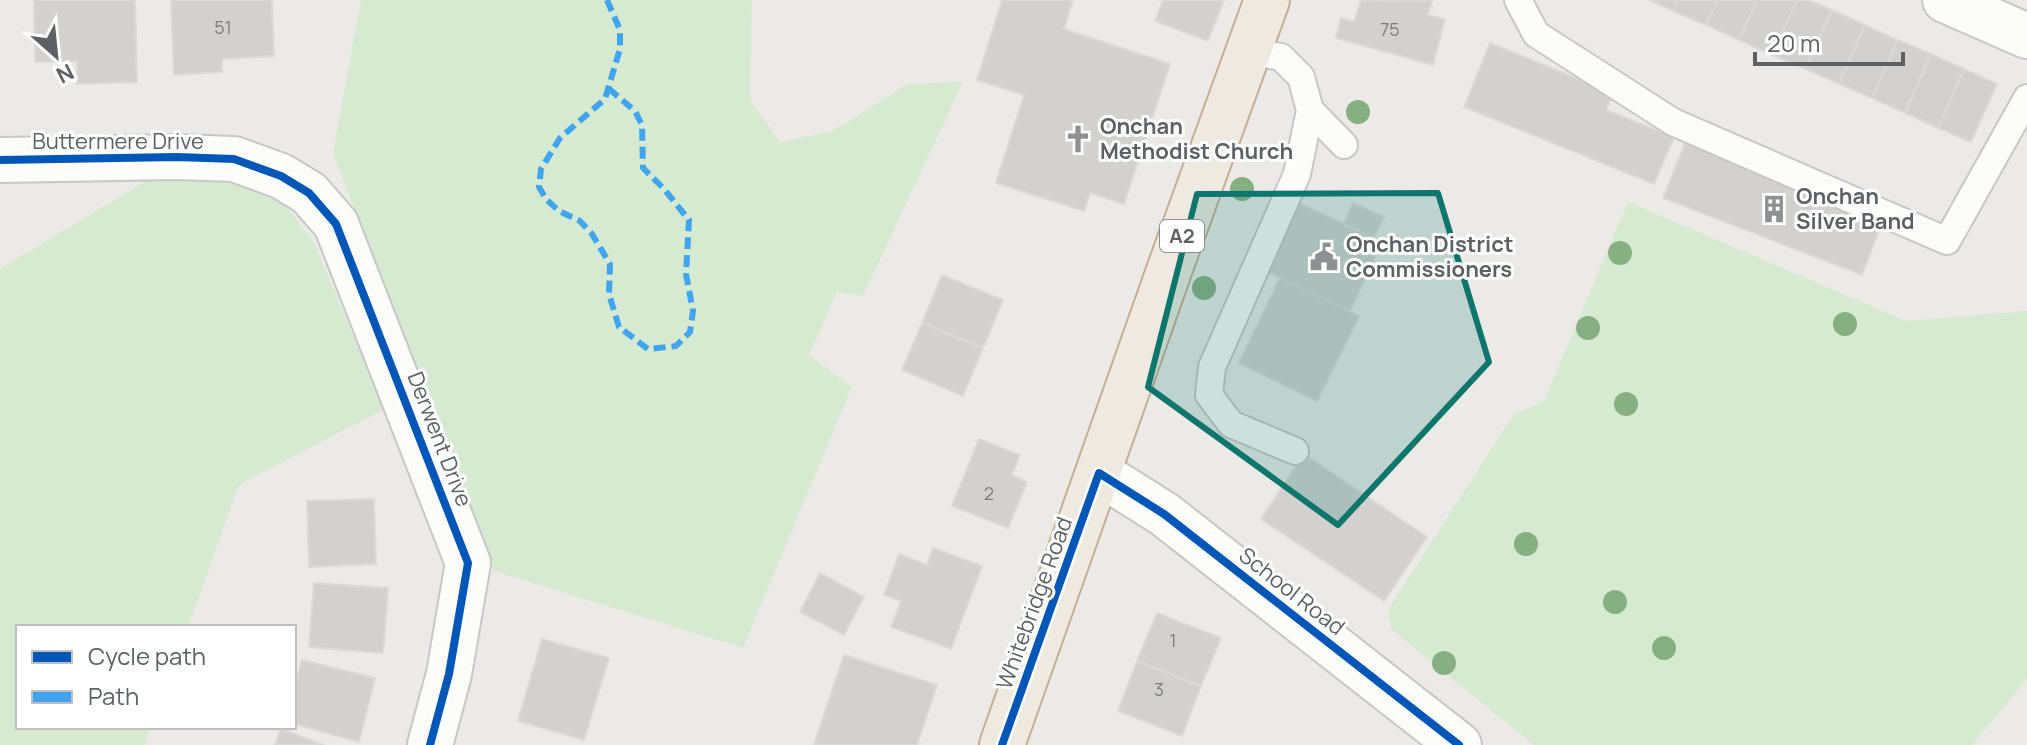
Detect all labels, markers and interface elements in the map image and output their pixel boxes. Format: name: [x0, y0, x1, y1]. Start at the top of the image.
house number: 51: [214, 15, 232, 39]
north arrow: [16, 16, 96, 96]
scale bar: [1755, 16, 1903, 66]
house number: 75: [1380, 17, 1400, 41]
text: 20 m: [1767, 26, 1820, 59]
text: N: [51, 57, 79, 91]
place label: Onchan Methodist Church: [1100, 111, 1293, 166]
church icon: Onchan Methodist Church: [1063, 124, 1093, 154]
street label: Buttermere Drive: [32, 126, 204, 156]
place label: Onchan Silver Band: [1796, 181, 1915, 236]
building icon: Onchan Silver Band: [1759, 194, 1789, 224]
road number: A2: [1160, 220, 1204, 252]
place label: Onchan District Commissioners: [1346, 229, 1513, 284]
public building icon: Onchan District Commissioners: [1309, 242, 1339, 272]
street label: Derwent Drive: [401, 367, 480, 511]
house number: 2: [984, 481, 994, 505]
street label: Whitebridge Road: [989, 513, 1079, 693]
street label: School Road: [1233, 540, 1351, 642]
legend: [16, 625, 296, 729]
house number: 1: [1169, 628, 1177, 652]
text: Cycle path: [88, 639, 206, 672]
house number: 3: [1154, 677, 1164, 701]
text: Path: [88, 679, 139, 712]

